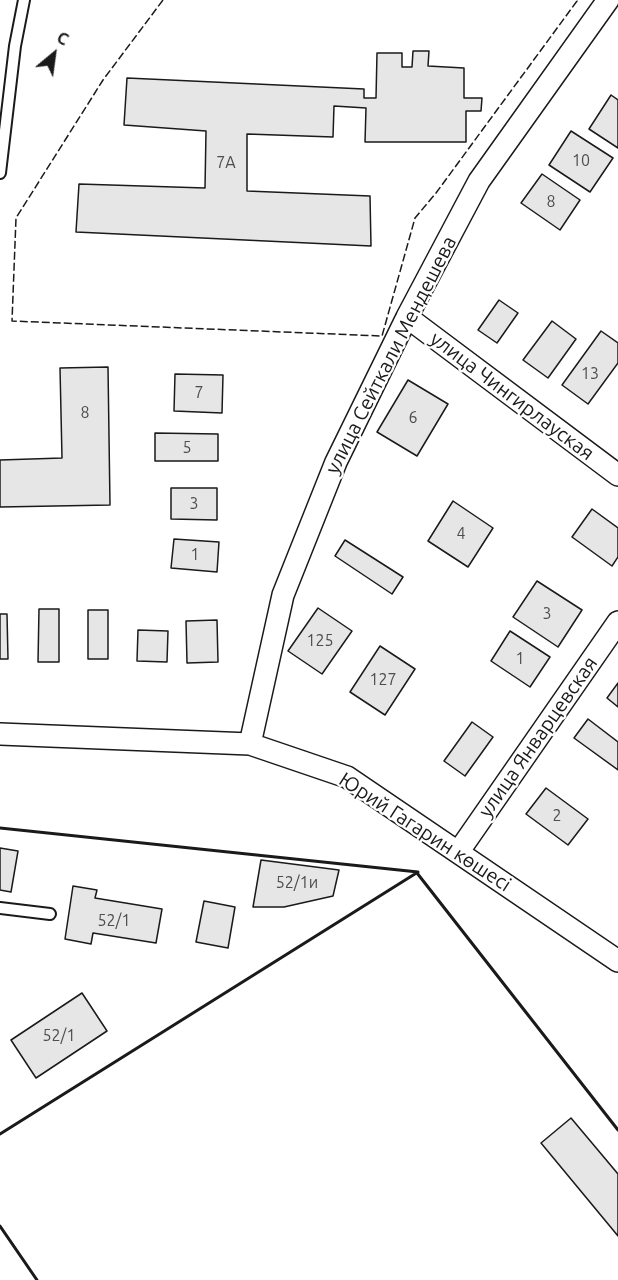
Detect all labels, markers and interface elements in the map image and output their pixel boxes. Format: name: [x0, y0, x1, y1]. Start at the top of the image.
north arrow: [24, 24, 84, 84]
text: С: [54, 28, 72, 49]
house number: 10: [572, 151, 590, 171]
house number: 7А: [216, 153, 236, 173]
house number: 8: [546, 192, 556, 212]
street label: улица Сейткали Мендешева: [321, 232, 461, 478]
street label: улица Чингирлауская: [425, 327, 599, 465]
house number: 13: [581, 364, 599, 384]
house number: 7: [194, 383, 204, 403]
house number: 8: [80, 403, 90, 423]
house number: 6: [408, 408, 418, 428]
house number: 5: [182, 438, 192, 458]
house number: 3: [189, 494, 199, 514]
house number: 4: [456, 524, 466, 544]
house number: 1: [190, 545, 200, 565]
house number: 3: [542, 604, 552, 624]
house number: 125: [306, 631, 334, 651]
house number: 1: [515, 649, 525, 669]
street label: улица Январцевская: [473, 652, 603, 822]
house number: 127: [369, 670, 397, 690]
street label: Юрий Гагарин көшесі: [335, 767, 515, 897]
house number: 2: [552, 806, 562, 826]
house number: 52/1и: [276, 873, 318, 893]
house number: 52/1: [98, 911, 130, 931]
house number: 52/1: [43, 1026, 75, 1046]

